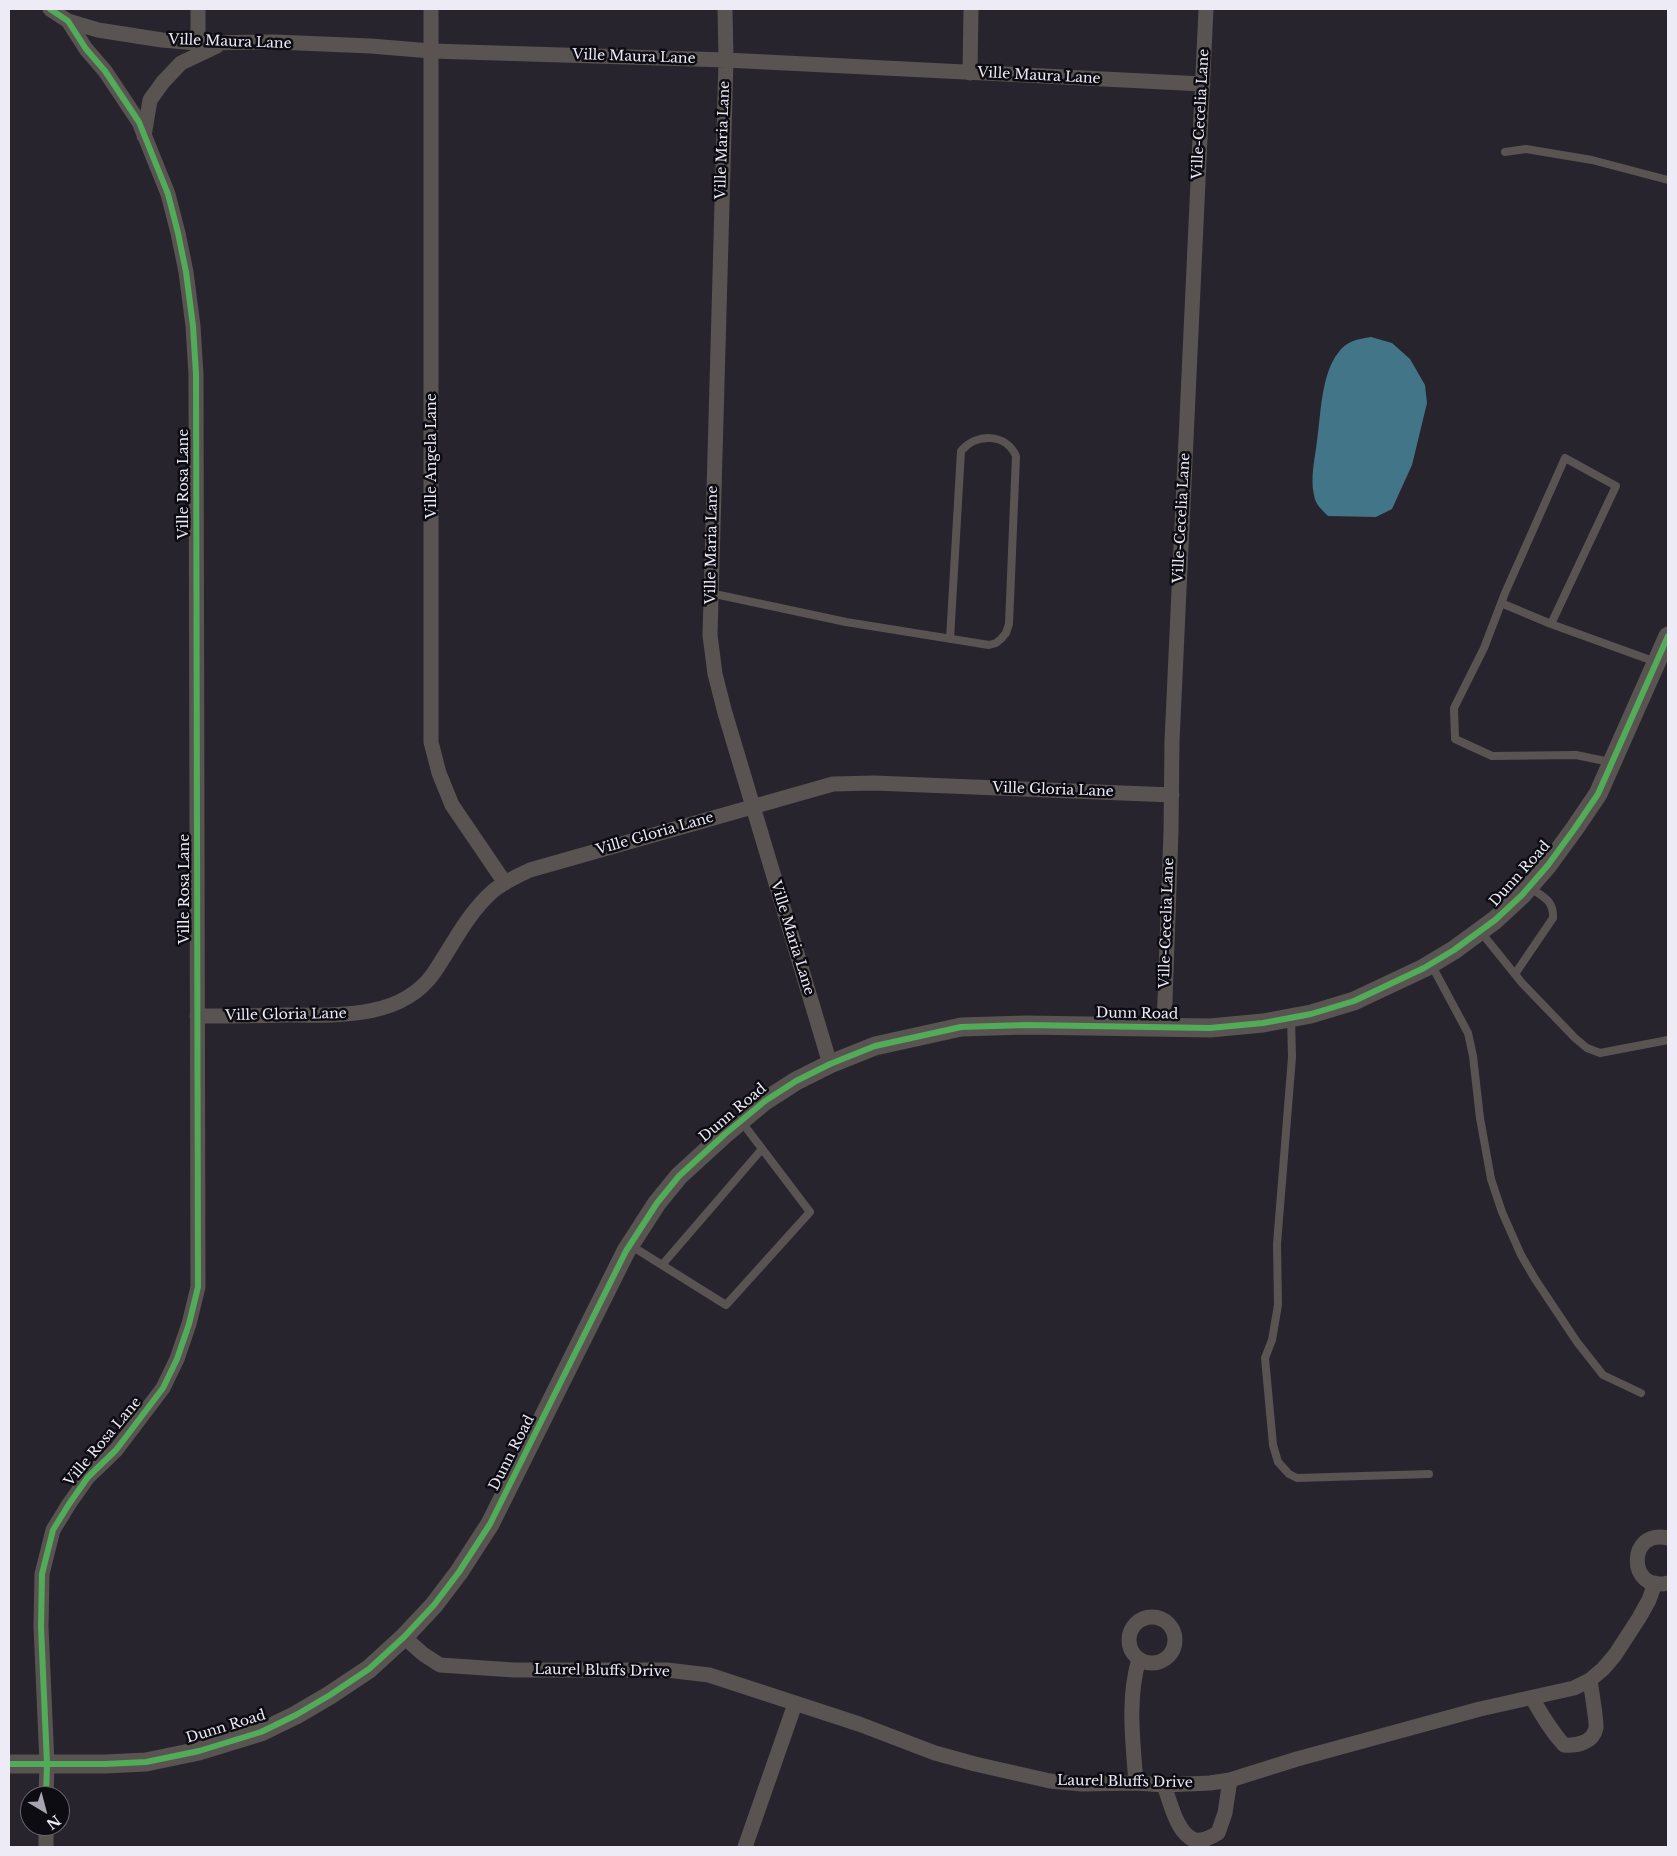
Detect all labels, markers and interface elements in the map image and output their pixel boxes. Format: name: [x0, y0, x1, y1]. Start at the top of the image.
street label: Ville Maura Lane: [168, 31, 292, 53]
street label: Ville Maura Lane: [572, 46, 696, 68]
street label: Ville-Cecelia Lane: [1189, 48, 1213, 180]
street label: Ville Maura Lane: [977, 64, 1101, 88]
street label: Ville Maria Lane: [713, 80, 733, 200]
street label: Ville Angela Lane: [424, 393, 440, 519]
street label: Ville Rosa Lane: [176, 429, 192, 539]
street label: Ville-Cecelia Lane: [1170, 452, 1194, 584]
street label: Ville Maria Lane: [703, 486, 721, 604]
street label: Ville Gloria Lane: [992, 779, 1114, 801]
street label: Ville Gloria Lane: [594, 809, 716, 859]
street label: Ville Rosa Lane: [177, 834, 193, 944]
street label: Dunn Road: [1486, 838, 1554, 910]
street label: Ville-Cecelia Lane: [1156, 857, 1178, 989]
street label: Ville Maria Lane: [767, 879, 817, 997]
street label: Dunn Road: [1096, 1005, 1178, 1023]
street label: Ville Gloria Lane: [225, 1006, 347, 1024]
street label: Dunn Road: [696, 1080, 770, 1146]
street label: Ville Rosa Lane: [61, 1394, 145, 1490]
street label: Dunn Road: [486, 1413, 538, 1493]
street label: Laurel Bluffs Drive: [534, 1661, 670, 1681]
street label: Dunn Road: [184, 1707, 268, 1747]
street label: Laurel Bluffs Drive: [1057, 1772, 1193, 1792]
north arrow: [20, 1786, 70, 1836]
text: N: [43, 1811, 64, 1833]

